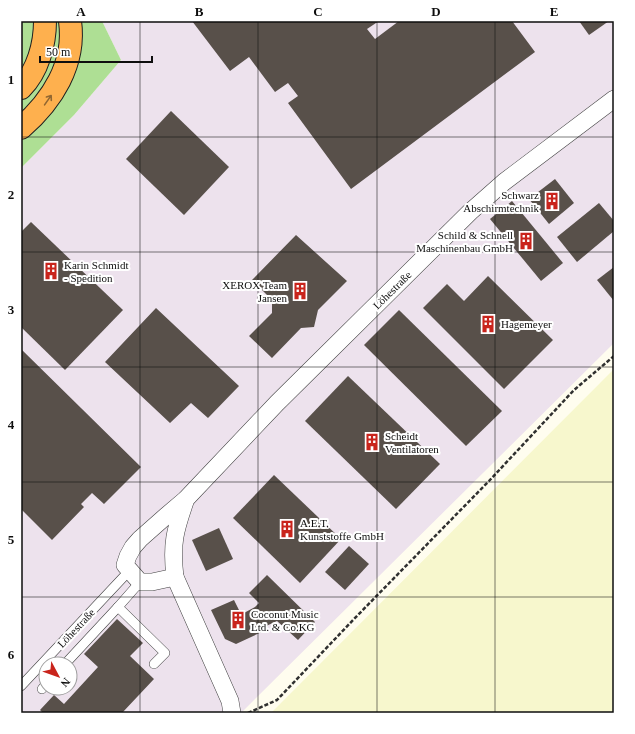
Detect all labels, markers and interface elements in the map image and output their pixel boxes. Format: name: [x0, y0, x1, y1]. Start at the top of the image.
text: A: [76, 4, 86, 19]
text: B: [195, 4, 204, 19]
text: C: [313, 4, 323, 19]
text: D: [431, 4, 441, 19]
text: E: [550, 4, 558, 19]
scale bar: [40, 38, 152, 64]
text: 50 m: [46, 45, 71, 59]
text: 1: [8, 72, 14, 87]
one-way arrow: [44, 95, 52, 106]
text: 2: [8, 187, 14, 202]
place label: Schwarz Abschirmtechnik: [463, 189, 539, 214]
building icon: Schwarz Abschirmtechnik: [542, 191, 562, 211]
place label: Schild & Schnell Maschinenbau GmbH: [416, 229, 513, 254]
building icon: Schild & Schnell Maschinenbau GmbH: [516, 231, 536, 251]
place label: Karin Schmidt - Spedition: [64, 259, 128, 284]
building icon: Karin Schmidt - Spedition: [41, 261, 61, 281]
street label: Löhestraße: [370, 268, 414, 312]
place label: XEROX Team Jansen: [222, 279, 287, 304]
building icon: XEROX Team Jansen: [290, 281, 310, 301]
text: 3: [8, 302, 15, 317]
building icon: Hagemeyer: [478, 314, 498, 334]
place label: Hagemeyer: [501, 318, 552, 330]
text: 4: [8, 417, 15, 432]
place label: Scheidt Ventilatoren: [385, 430, 439, 455]
building icon: Scheidt Ventilatoren: [362, 432, 382, 452]
place label: A.E.T. Kunststoffe GmbH: [300, 517, 384, 542]
building icon: A.E.T. Kunststoffe GmbH: [277, 519, 297, 539]
text: 5: [8, 532, 15, 547]
street label: Löhestraße: [55, 606, 97, 650]
place label: Coconut Music Ltd. & Co.KG: [251, 608, 319, 633]
building icon: Coconut Music Ltd. & Co.KG: [228, 610, 248, 630]
text: 6: [8, 647, 15, 662]
north arrow: [38, 656, 78, 696]
text: N: [58, 676, 73, 690]

